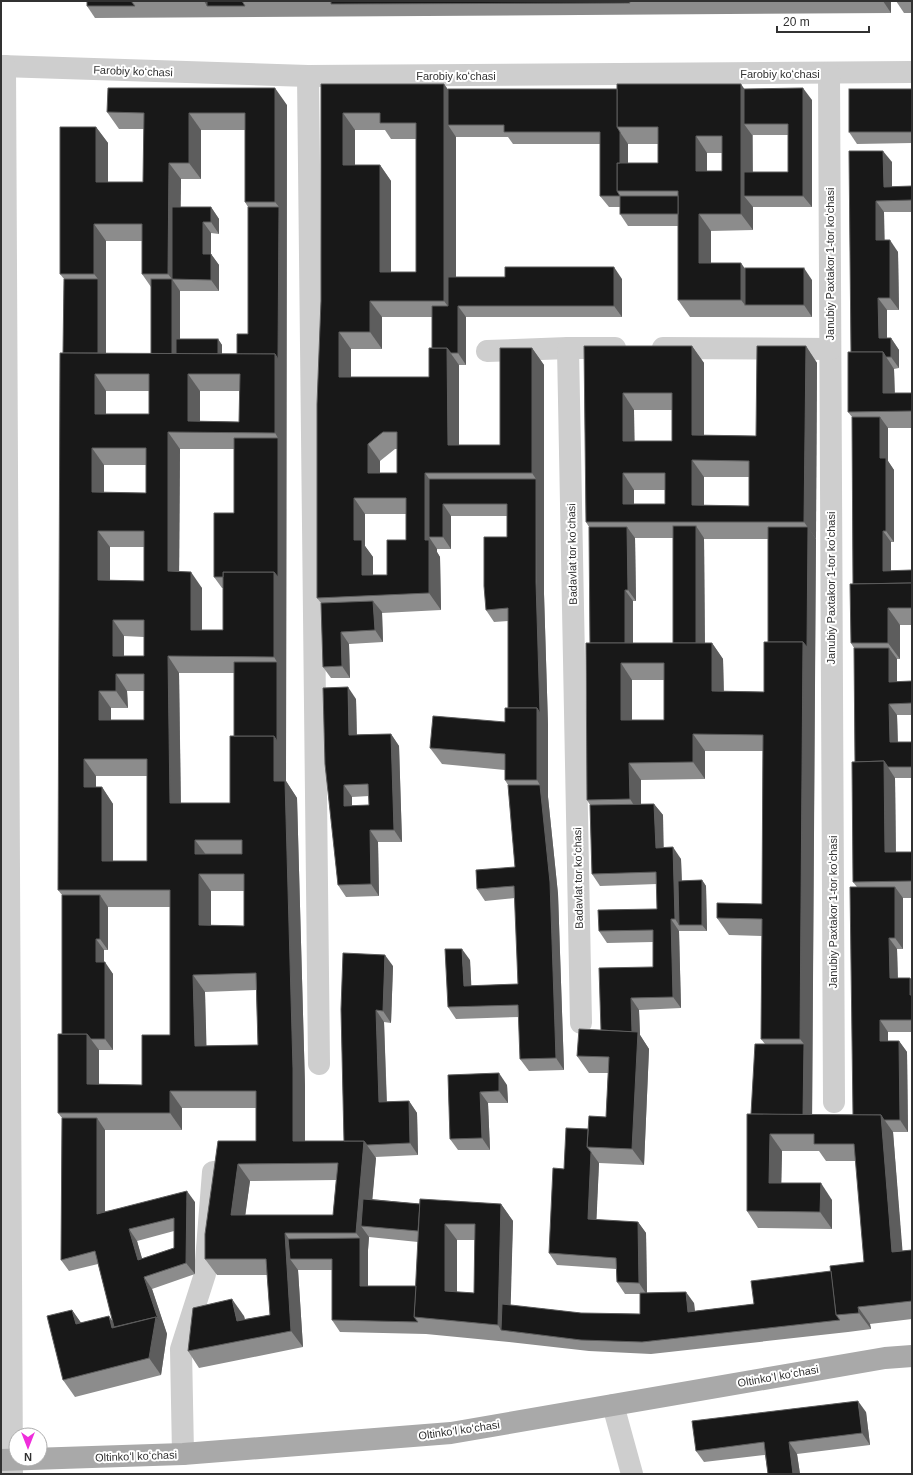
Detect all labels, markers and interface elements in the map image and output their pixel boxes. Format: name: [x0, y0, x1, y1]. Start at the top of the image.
scale bar: [777, 8, 869, 34]
text: 20 m: [783, 15, 810, 29]
street label: Farobiy koʻchasi: [93, 64, 173, 78]
street label: Farobiy koʻchasi: [740, 68, 820, 80]
street label: Farobiy koʻchasi: [416, 70, 496, 82]
street label: Janubiy Paxtakor 1-tor koʻchasi: [824, 188, 836, 340]
street label: Badavlat tor koʻchasi: [565, 503, 579, 605]
street label: Janubiy Paxtakor 1-tor koʻchasi: [825, 512, 837, 664]
street label: Badavlat tor koʻchasi: [571, 827, 585, 929]
street label: Janubiy Paxtakor 1-tor koʻchasi: [827, 836, 839, 988]
street label: Oltinkoʻl koʻchasi: [737, 1363, 819, 1389]
street label: Oltinkoʻl koʻchasi: [418, 1418, 500, 1442]
north arrow: [8, 1427, 48, 1467]
street label: Oltinkoʻl koʻchasi: [95, 1449, 177, 1463]
text: N: [24, 1451, 32, 1463]

